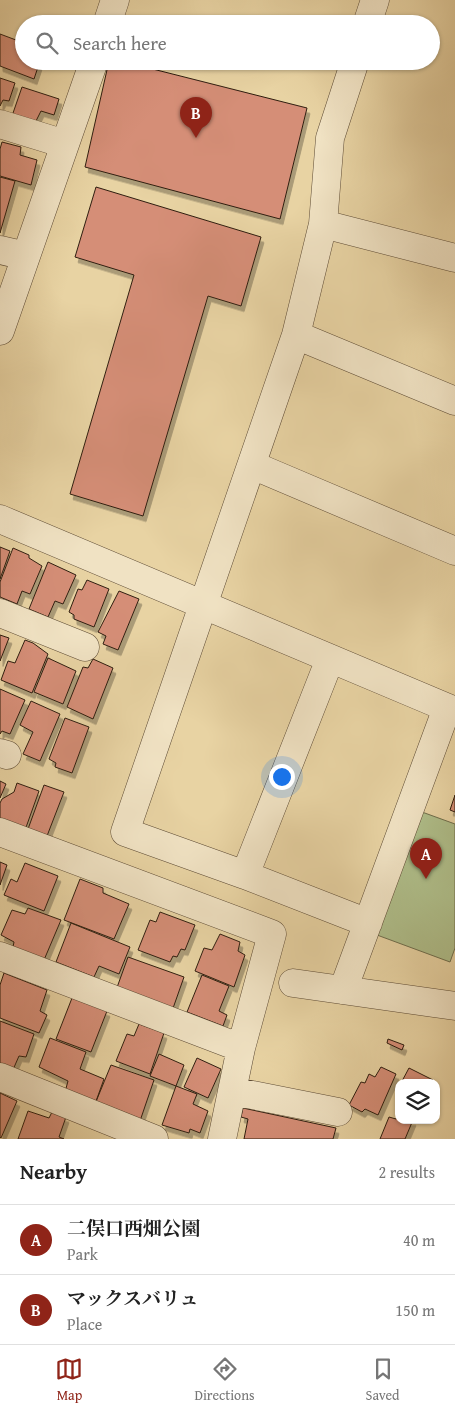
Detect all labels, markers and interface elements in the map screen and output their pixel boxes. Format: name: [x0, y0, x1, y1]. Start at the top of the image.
search box: [15, 15, 440, 70]
icon: search: [33, 29, 61, 57]
text: Search here: [73, 29, 167, 57]
pin: B: [180, 97, 212, 138]
your location: [269, 764, 295, 790]
pin: A: [410, 838, 442, 879]
map controls: [395, 1079, 440, 1124]
button: layers: [395, 1079, 440, 1124]
text: Nearby: [20, 1156, 87, 1187]
text: 2 results: [378, 1160, 435, 1184]
text: 二俣口西畑公園: [67, 1214, 200, 1242]
text: A: [31, 1228, 41, 1252]
text: 40 m: [403, 1228, 435, 1252]
text: Park: [67, 1242, 98, 1266]
text: マックスバリュ: [67, 1284, 198, 1312]
text: B: [31, 1298, 41, 1322]
text: 150 m: [395, 1298, 435, 1322]
text: Place: [67, 1312, 102, 1336]
tab: Map: [55, 1355, 83, 1405]
tab: Directions: [194, 1355, 255, 1405]
tab: Saved: [366, 1355, 400, 1405]

